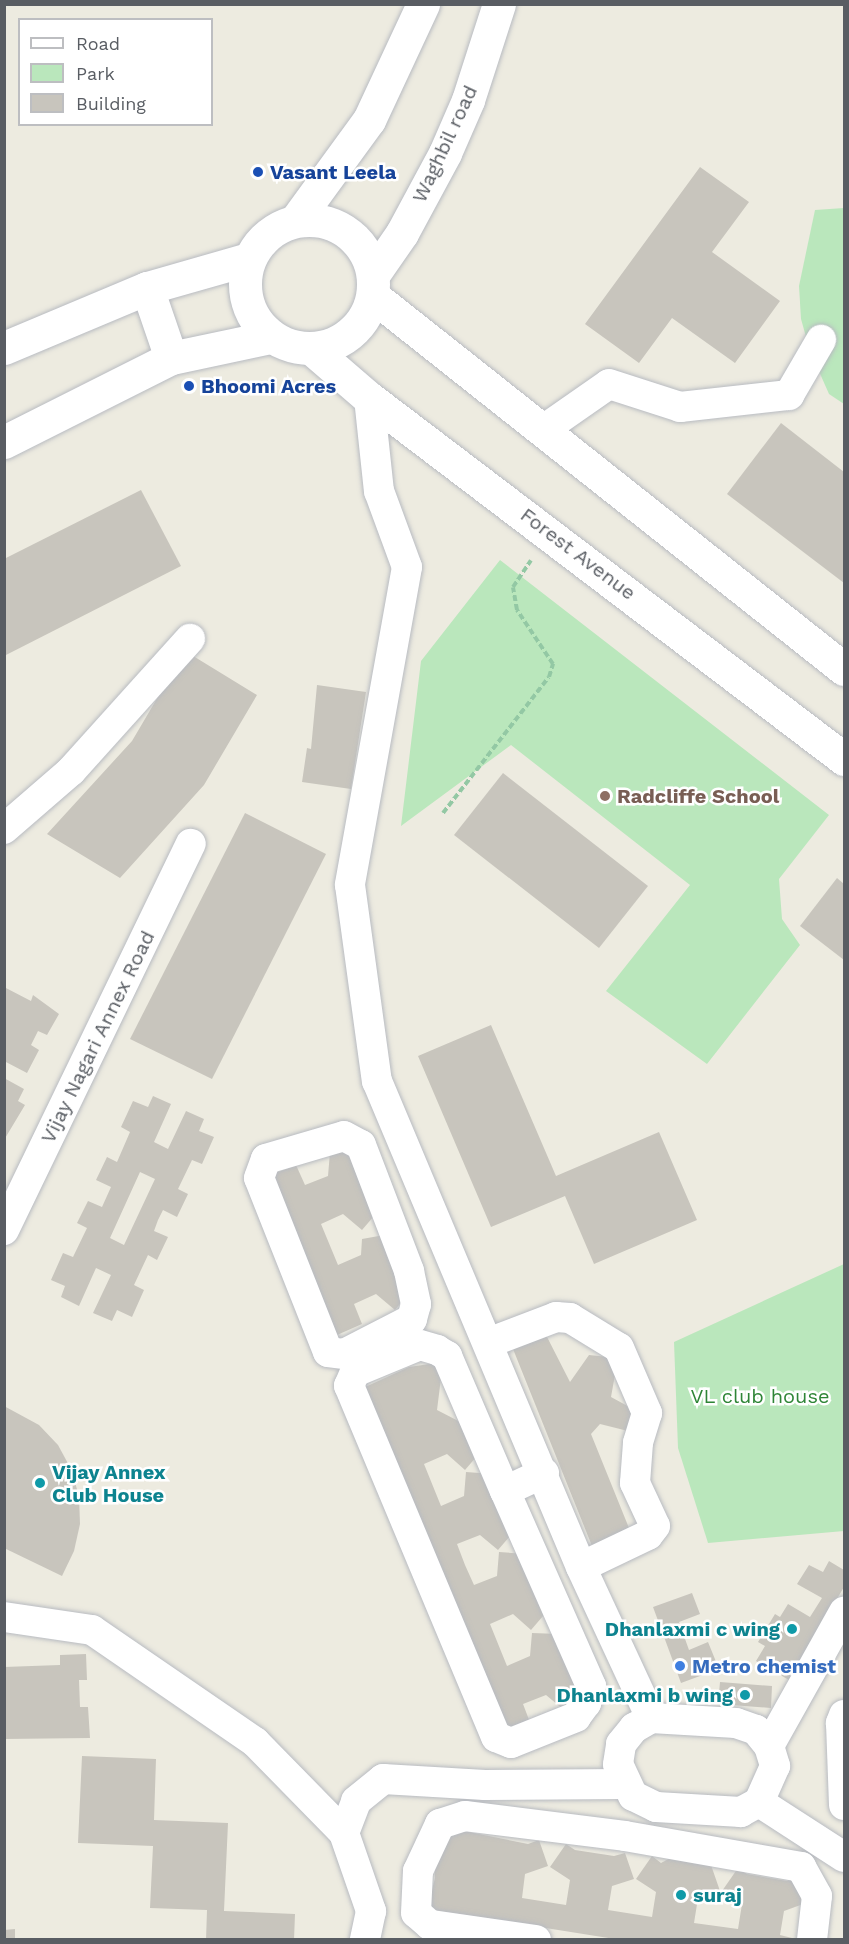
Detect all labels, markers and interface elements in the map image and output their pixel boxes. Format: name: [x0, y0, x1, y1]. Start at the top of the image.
legend: [18, 18, 213, 126]
text: Road: [76, 33, 120, 54]
text: Park: [76, 63, 115, 84]
street label: Waghbil road: [407, 81, 483, 207]
text: Building: [76, 93, 146, 114]
place label: Vasant Leela: [270, 160, 396, 184]
marker: Vasant Leela: [251, 165, 265, 179]
place label: Bhoomi Acres: [201, 374, 337, 398]
marker: Bhoomi Acres: [182, 379, 196, 393]
street label: Forest Avenue: [515, 503, 641, 605]
place label: Radcliffe School: [617, 784, 779, 808]
marker: Radcliffe School: [598, 789, 612, 803]
street label: Vijay Nagari Annex Road: [36, 926, 160, 1148]
park label: VL club house: [690, 1384, 830, 1408]
place label: Vijay Annex Club House: [52, 1460, 166, 1507]
marker: Vijay Annex Club House: [33, 1476, 47, 1490]
place label: Dhanlaxmi c wing: [604, 1617, 780, 1641]
marker: Dhanlaxmi c wing: [785, 1622, 799, 1636]
place label: Metro chemist: [692, 1654, 836, 1678]
marker: Metro chemist: [673, 1659, 687, 1673]
place label: Dhanlaxmi b wing: [556, 1683, 733, 1707]
marker: Dhanlaxmi b wing: [738, 1688, 752, 1702]
place label: suraj: [693, 1883, 742, 1907]
marker: suraj: [674, 1888, 688, 1902]

